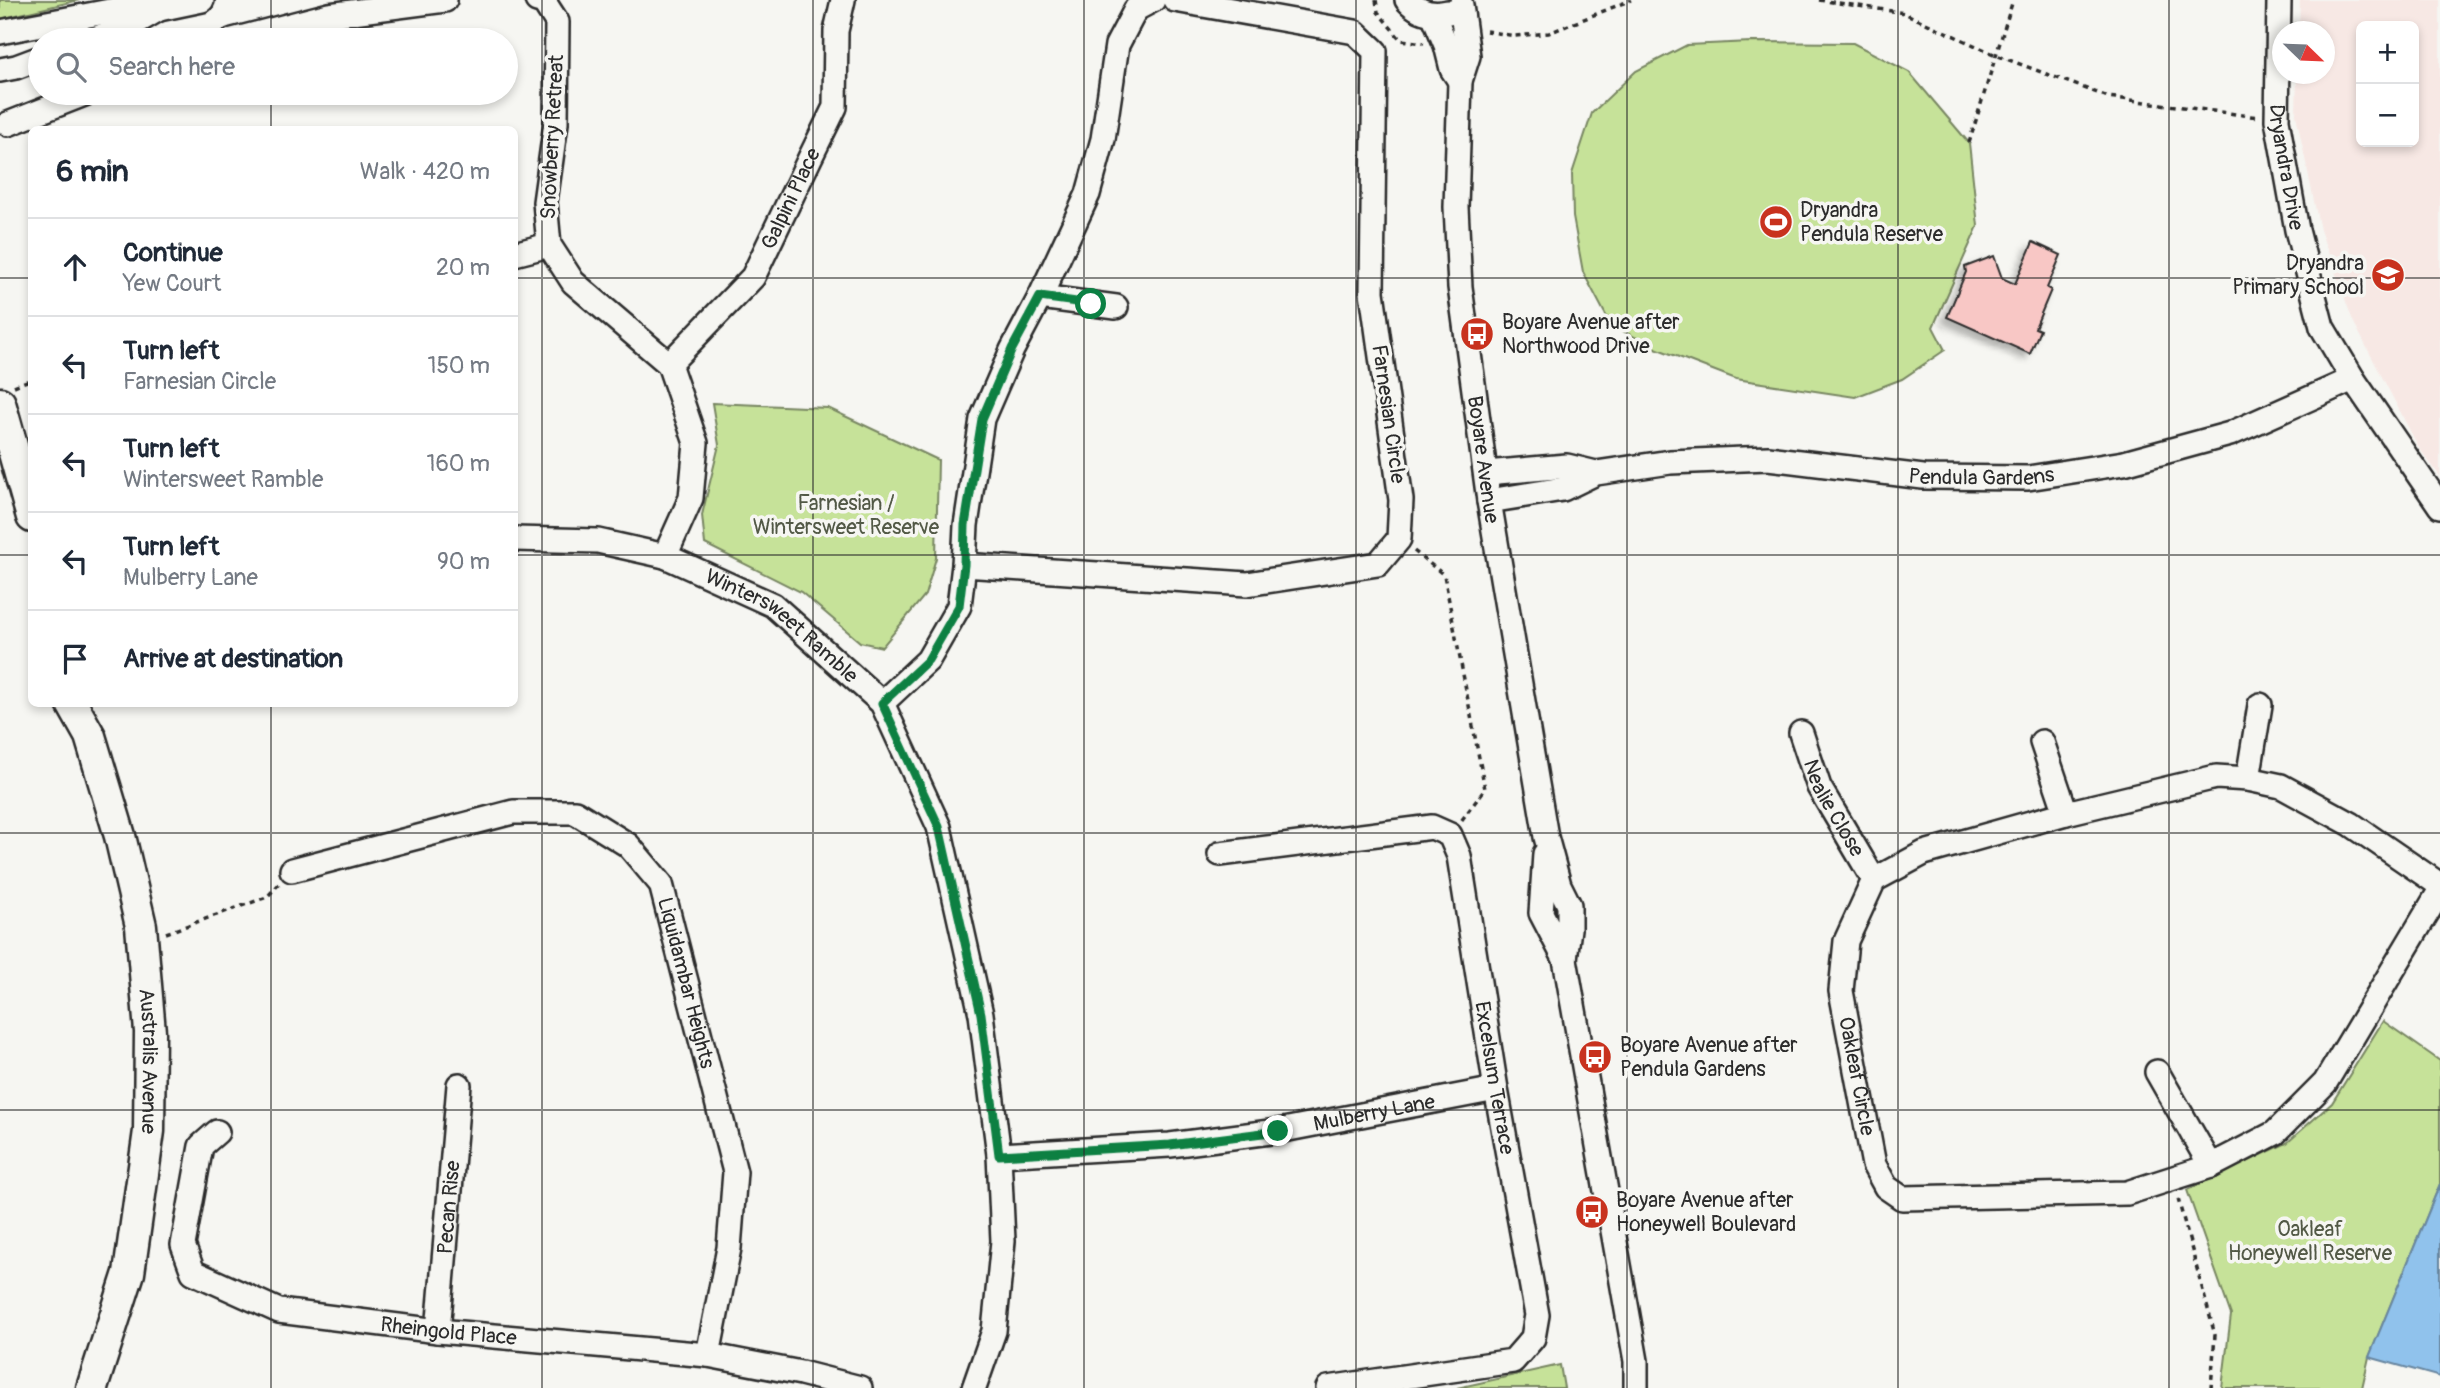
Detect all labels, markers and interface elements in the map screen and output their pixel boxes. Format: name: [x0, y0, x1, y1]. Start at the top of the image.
north arrow: [2272, 21, 2335, 84]
map controls: [2356, 21, 2419, 147]
button: +: [2356, 21, 2419, 84]
search box: [28, 28, 518, 105]
icon: search: [52, 48, 90, 86]
text: Search here: [108, 51, 235, 83]
street label: Snowberry Retreat: [535, 53, 570, 220]
button: −: [2356, 84, 2419, 147]
street label: Dryandra Drive: [2263, 104, 2310, 233]
street label: Galpini Place: [755, 143, 827, 254]
text: 6 min: [56, 153, 129, 190]
text: Walk · 420 m: [360, 157, 490, 186]
place label: Dryandra Pendula Reserve: [1800, 197, 1944, 248]
sports icon: Dryandra Pendula Reserve: [1757, 203, 1795, 241]
text: Continue: [123, 237, 223, 269]
icon: ahead: [56, 248, 94, 286]
place label: Dryandra Primary School: [2232, 250, 2364, 301]
text: 20 m: [436, 253, 490, 282]
school or university icon: Dryandra Primary School: [2369, 256, 2407, 294]
text: Yew Court: [123, 269, 221, 298]
route start: [1075, 288, 1106, 319]
place label: Boyare Avenue after Northwood Drive: [1502, 309, 1680, 360]
bus stop icon: Boyare Avenue after Northwood Drive: [1458, 315, 1496, 353]
text: Turn left: [123, 335, 219, 367]
street label: Farnesian Circle: [1365, 343, 1412, 486]
icon: left: [56, 346, 94, 384]
text: 150 m: [427, 351, 490, 380]
text: Farnesian Circle: [123, 367, 276, 396]
street label: Boyare Avenue: [1461, 394, 1506, 526]
text: Turn left: [123, 433, 219, 465]
icon: left: [56, 444, 94, 482]
text: 160 m: [426, 449, 490, 478]
street label: Pendula Gardens: [1907, 461, 2057, 493]
text: Wintersweet Ramble: [123, 465, 323, 494]
park label: Farnesian / Wintersweet Reserve: [753, 490, 940, 541]
text: Turn left: [123, 531, 219, 563]
icon: left: [56, 542, 94, 580]
text: 90 m: [437, 547, 490, 576]
text: Mulberry Lane: [123, 563, 258, 592]
street label: Wintersweet Ramble: [701, 563, 864, 690]
icon: arrive: [56, 640, 94, 678]
text: Arrive at destination: [123, 643, 343, 675]
street label: Nealie Close: [1797, 756, 1871, 862]
street label: Liquidambar Heights: [651, 894, 721, 1072]
street label: Australis Avenue: [132, 987, 163, 1135]
street label: Excelsum Terrace: [1468, 999, 1521, 1157]
street label: Oakleaf Circle: [1832, 1015, 1881, 1139]
place label: Boyare Avenue after Pendula Gardens: [1620, 1032, 1798, 1083]
bus stop icon: Boyare Avenue after Pendula Gardens: [1576, 1038, 1614, 1076]
street label: Mulberry Lane: [1311, 1088, 1438, 1138]
route end: [1262, 1115, 1293, 1146]
street label: Pecan Rise: [432, 1159, 467, 1255]
place label: Boyare Avenue after Honeywell Boulevard: [1616, 1187, 1796, 1238]
bus stop icon: Boyare Avenue after Honeywell Boulevard: [1573, 1193, 1611, 1231]
park label: Oakleaf Honeywell Reserve: [2228, 1216, 2393, 1267]
street label: Rheingold Place: [379, 1311, 519, 1352]

